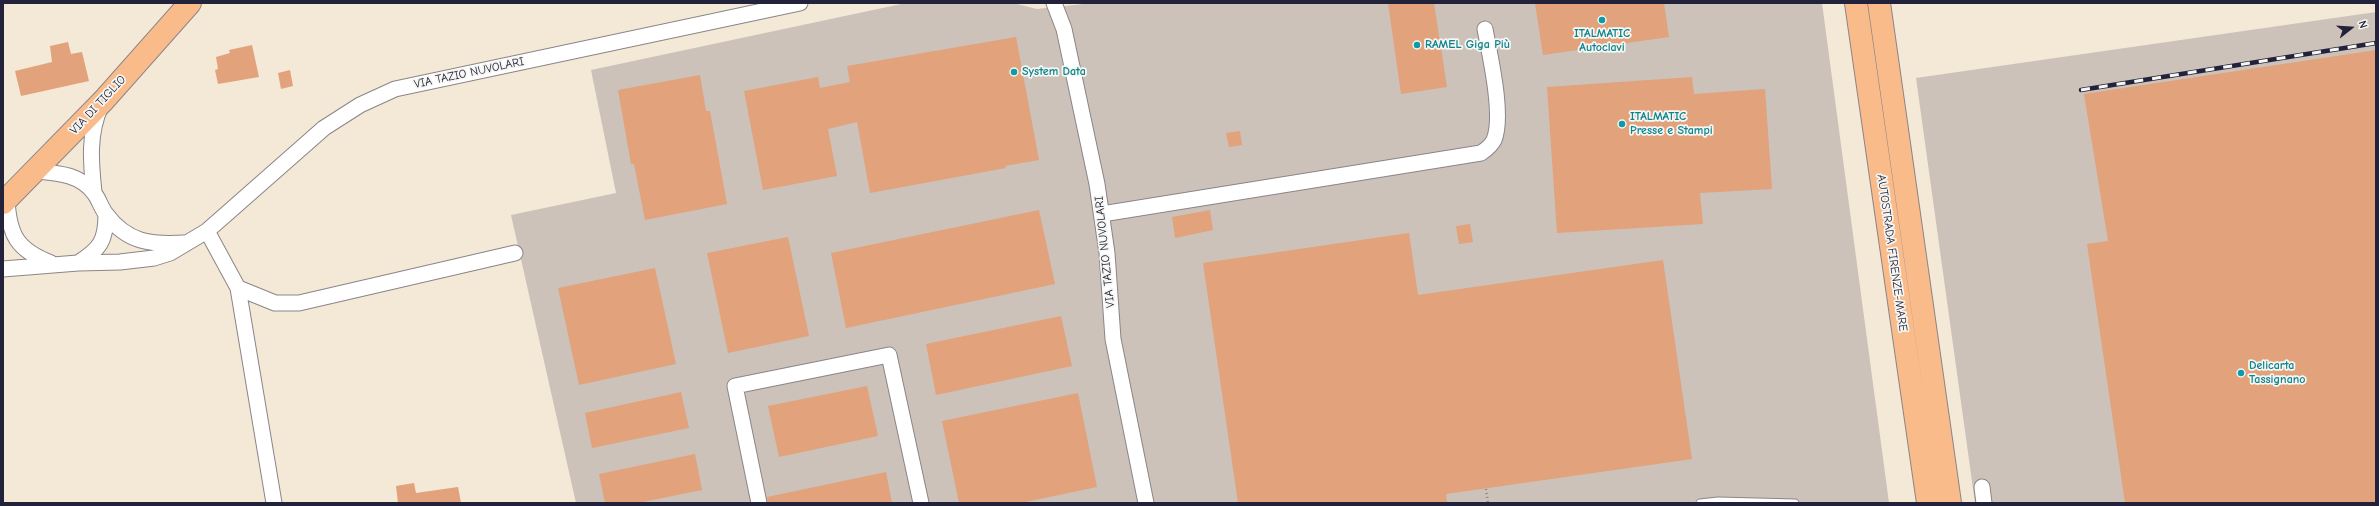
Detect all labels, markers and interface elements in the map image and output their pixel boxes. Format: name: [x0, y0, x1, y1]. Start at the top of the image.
north arrow: [2331, 8, 2371, 48]
marker: ITALMATIC Autoclavi: [1597, 15, 1607, 25]
text: N: [2356, 19, 2370, 30]
place label: ITALMATIC Autoclavi: [1574, 27, 1630, 55]
place label: RAMEL Giga Più: [1425, 38, 1510, 52]
marker: RAMEL Giga Più: [1412, 40, 1422, 50]
street label: VIA TAZIO NUVOLARI: [413, 54, 525, 92]
place label: System Data: [1022, 65, 1086, 79]
marker: System Data: [1009, 67, 1019, 77]
street label: VIA DI TIGLIO: [67, 73, 129, 137]
place label: ITALMATIC Presse e Stampi: [1630, 110, 1713, 138]
marker: ITALMATIC Presse e Stampi: [1617, 119, 1627, 129]
street label: AUTOSTRADA FIRENZE-MARE: [1874, 174, 1910, 332]
street label: VIA TAZIO NUVOLARI: [1092, 196, 1118, 308]
place label: Delicarta Tassignano: [2249, 359, 2305, 387]
marker: Delicarta Tassignano: [2236, 368, 2246, 378]

